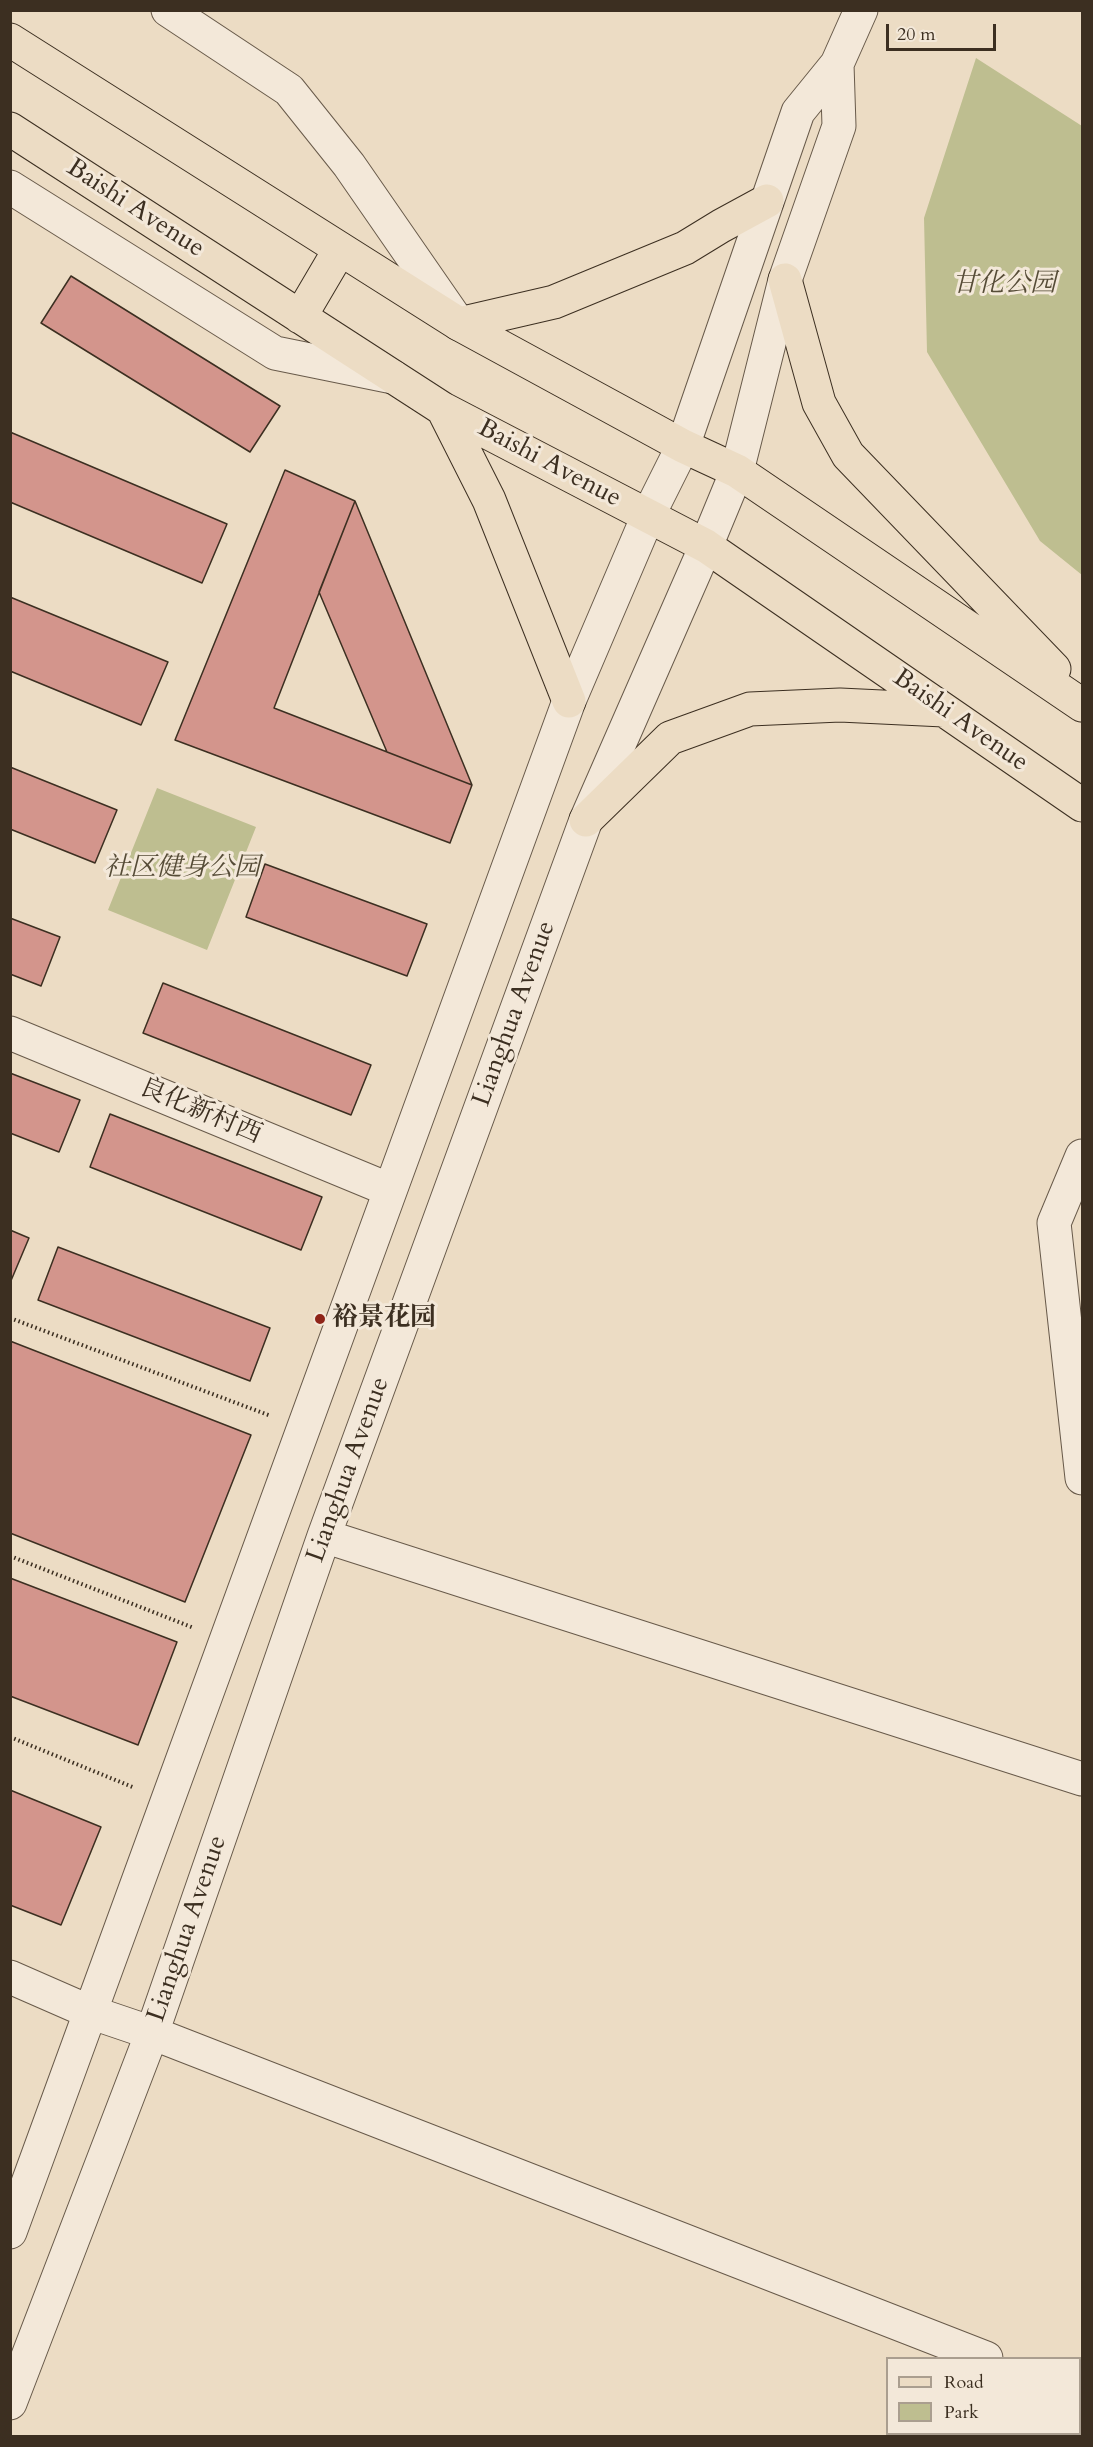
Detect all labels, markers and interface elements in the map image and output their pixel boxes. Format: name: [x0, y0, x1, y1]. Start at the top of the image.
scale bar: [889, 12, 998, 50]
text: 20 m: [897, 22, 936, 47]
street label: Baishi Avenue: [60, 153, 210, 265]
park label: 甘化公园: [952, 269, 1056, 301]
street label: Baishi Avenue: [472, 413, 626, 515]
street label: Baishi Avenue: [886, 663, 1034, 779]
park label: 社区健身公园: [104, 853, 260, 885]
street label: Lianghua Avenue: [467, 917, 563, 1111]
street label: 良化新村西: [134, 1072, 266, 1152]
place label: 裕景花园: [332, 1303, 436, 1335]
marker: 裕景花园: [313, 1312, 327, 1326]
street label: Lianghua Avenue: [301, 1373, 397, 1567]
street label: Lianghua Avenue: [142, 1832, 234, 2026]
legend: [886, 2357, 1081, 2435]
text: Road: [944, 2370, 984, 2395]
text: Park: [944, 2400, 979, 2425]

